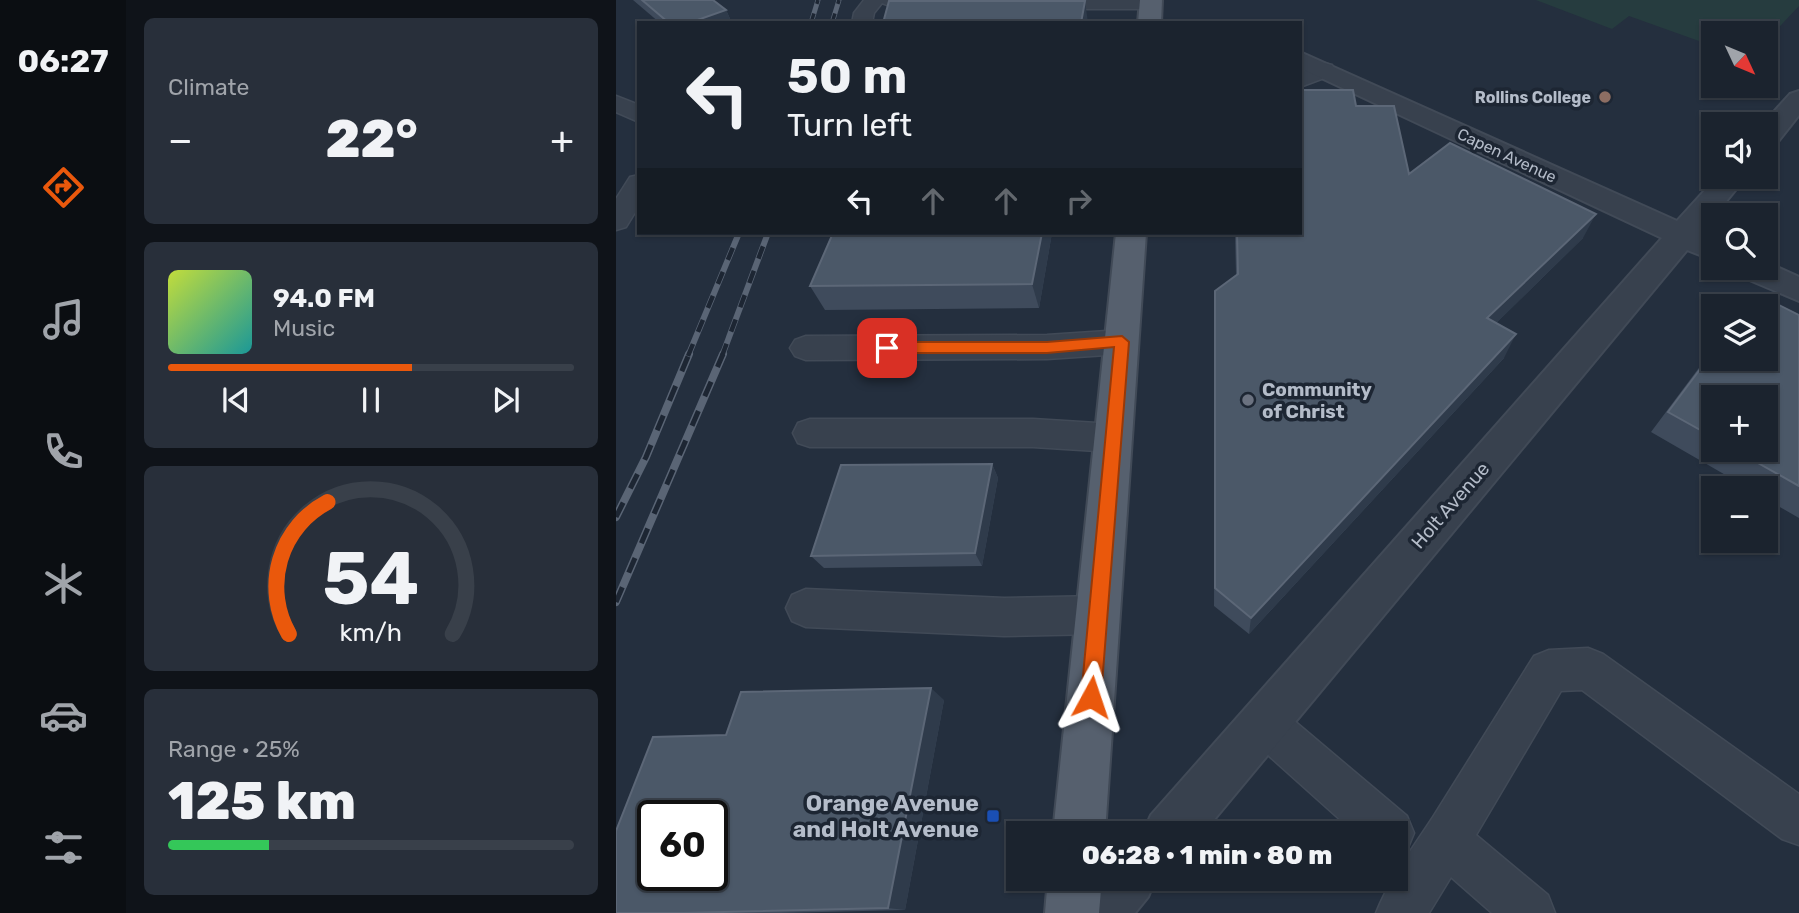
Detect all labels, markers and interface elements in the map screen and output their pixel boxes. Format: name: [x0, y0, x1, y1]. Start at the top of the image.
north arrow: [1701, 21, 1778, 98]
map controls: [1701, 21, 1778, 553]
text: 06:27: [17, 42, 109, 80]
text: 50 m: [787, 47, 907, 105]
icon: left: [672, 49, 763, 140]
text: Climate: [168, 73, 249, 101]
place label: Rollins College: [1475, 88, 1591, 107]
marker: Rollins College: [1597, 89, 1613, 105]
text: Turn left: [787, 106, 912, 144]
text: 22°: [325, 108, 418, 170]
button: sound: [1701, 112, 1778, 189]
text: −: [168, 117, 193, 163]
text: +: [550, 117, 574, 163]
street label: Capen Avenue: [1454, 124, 1559, 187]
icon: directions: [39, 163, 88, 212]
icon: left: [841, 182, 879, 220]
icon: ahead: [914, 182, 952, 220]
icon: ahead: [987, 182, 1025, 220]
icon: right: [1060, 182, 1098, 220]
button: search: [1701, 203, 1778, 280]
text: 94.0 FM: [273, 283, 375, 314]
button: layers: [1701, 294, 1778, 371]
icon: music: [39, 295, 88, 344]
text: Music: [273, 314, 335, 342]
pin: [857, 318, 917, 378]
icon: arrive: [868, 329, 906, 367]
place label: Community of Christ: [1262, 378, 1372, 423]
icon: previous: [217, 381, 255, 419]
icon: pause: [352, 381, 390, 419]
icon: next: [487, 381, 525, 419]
button: +: [1701, 385, 1778, 462]
marker: Community of Christ: [1240, 392, 1256, 408]
icon: phone: [39, 427, 88, 476]
street label: Holt Avenue: [1407, 457, 1494, 553]
button: −: [1701, 476, 1778, 553]
text: 54: [323, 537, 419, 623]
icon: climate: [39, 559, 88, 608]
text: km/h: [340, 618, 402, 647]
position arrow: [1054, 660, 1128, 734]
icon: car: [39, 691, 88, 740]
text: Range · 25%: [168, 735, 300, 763]
text: 125 km: [168, 770, 356, 832]
place label: Orange Avenue and Holt Avenue: [793, 789, 979, 843]
speed limit sign: 60: [637, 800, 728, 891]
marker: Orange Avenue and Holt Avenue: [985, 808, 1001, 824]
icon: filters: [39, 823, 88, 872]
text: 06:28 · 1 min · 80 m: [1082, 840, 1332, 871]

